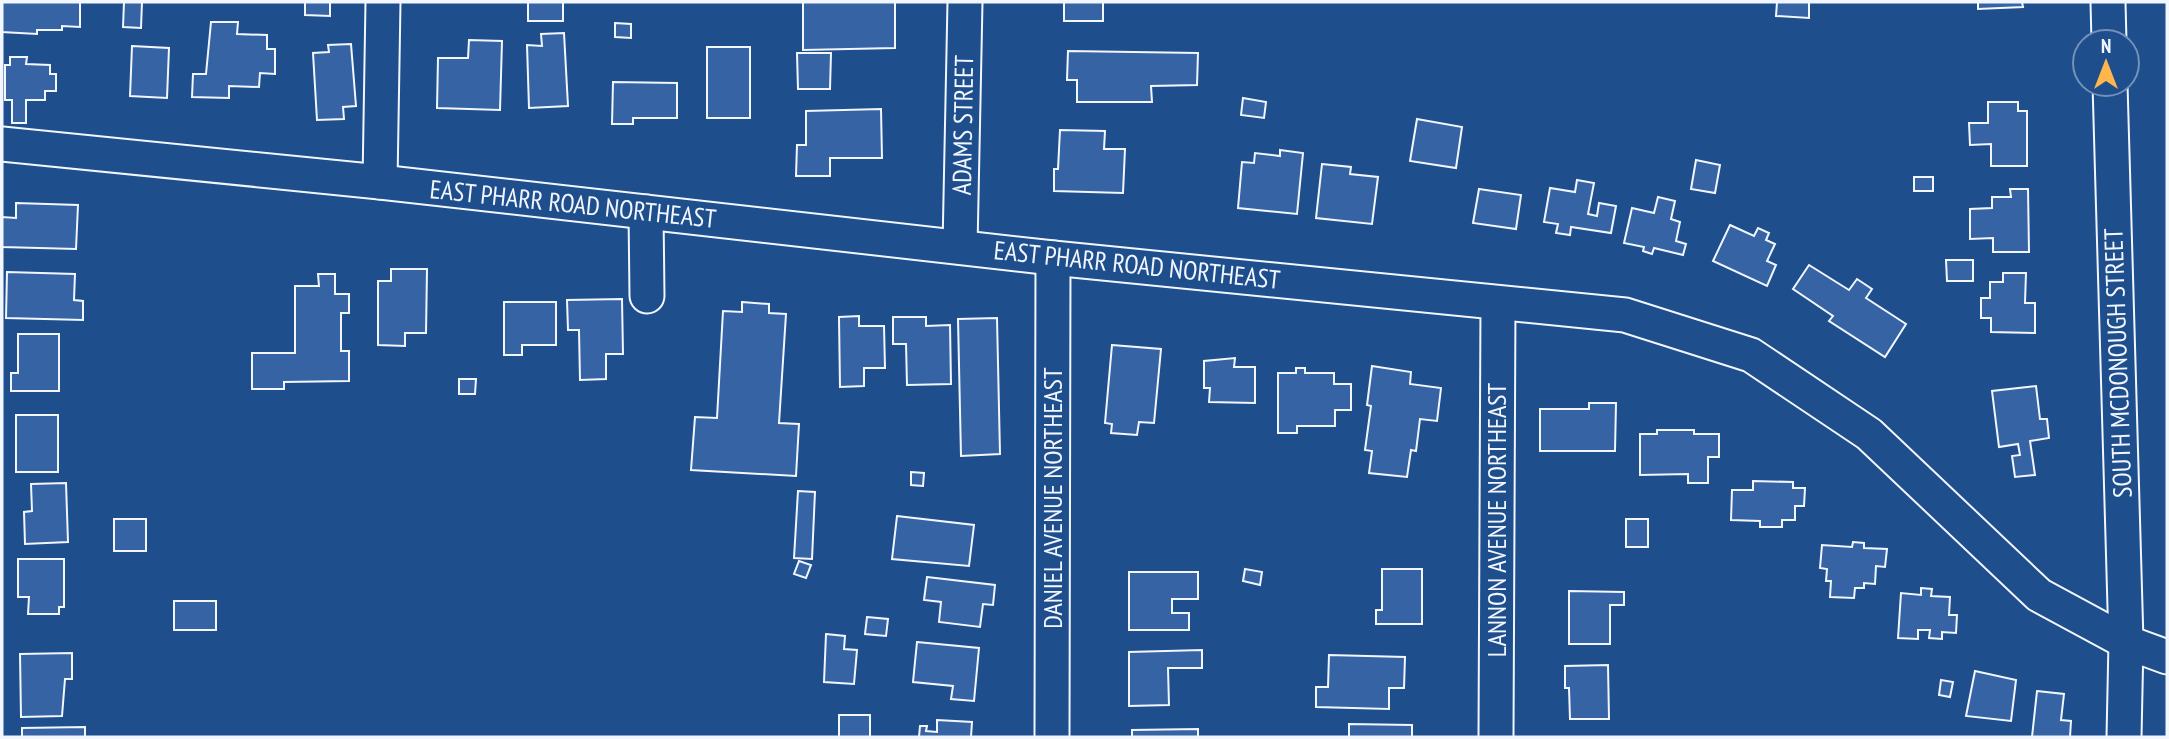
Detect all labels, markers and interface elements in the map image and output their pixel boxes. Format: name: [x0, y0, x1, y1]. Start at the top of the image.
north arrow: [2071, 28, 2141, 98]
text: N: [2101, 34, 2111, 58]
street label: ADAMS STREET: [945, 54, 980, 195]
street label: EAST PHARR ROAD NORTHEAST: [428, 172, 718, 235]
street label: SOUTH MCDONOUGH STREET: [2096, 227, 2139, 498]
street label: EAST PHARR ROAD NORTHEAST: [992, 233, 1282, 296]
street label: DANIEL AVENUE NORTHEAST: [1036, 367, 1069, 629]
street label: LANNON AVENUE NORTHEAST: [1480, 382, 1513, 657]

